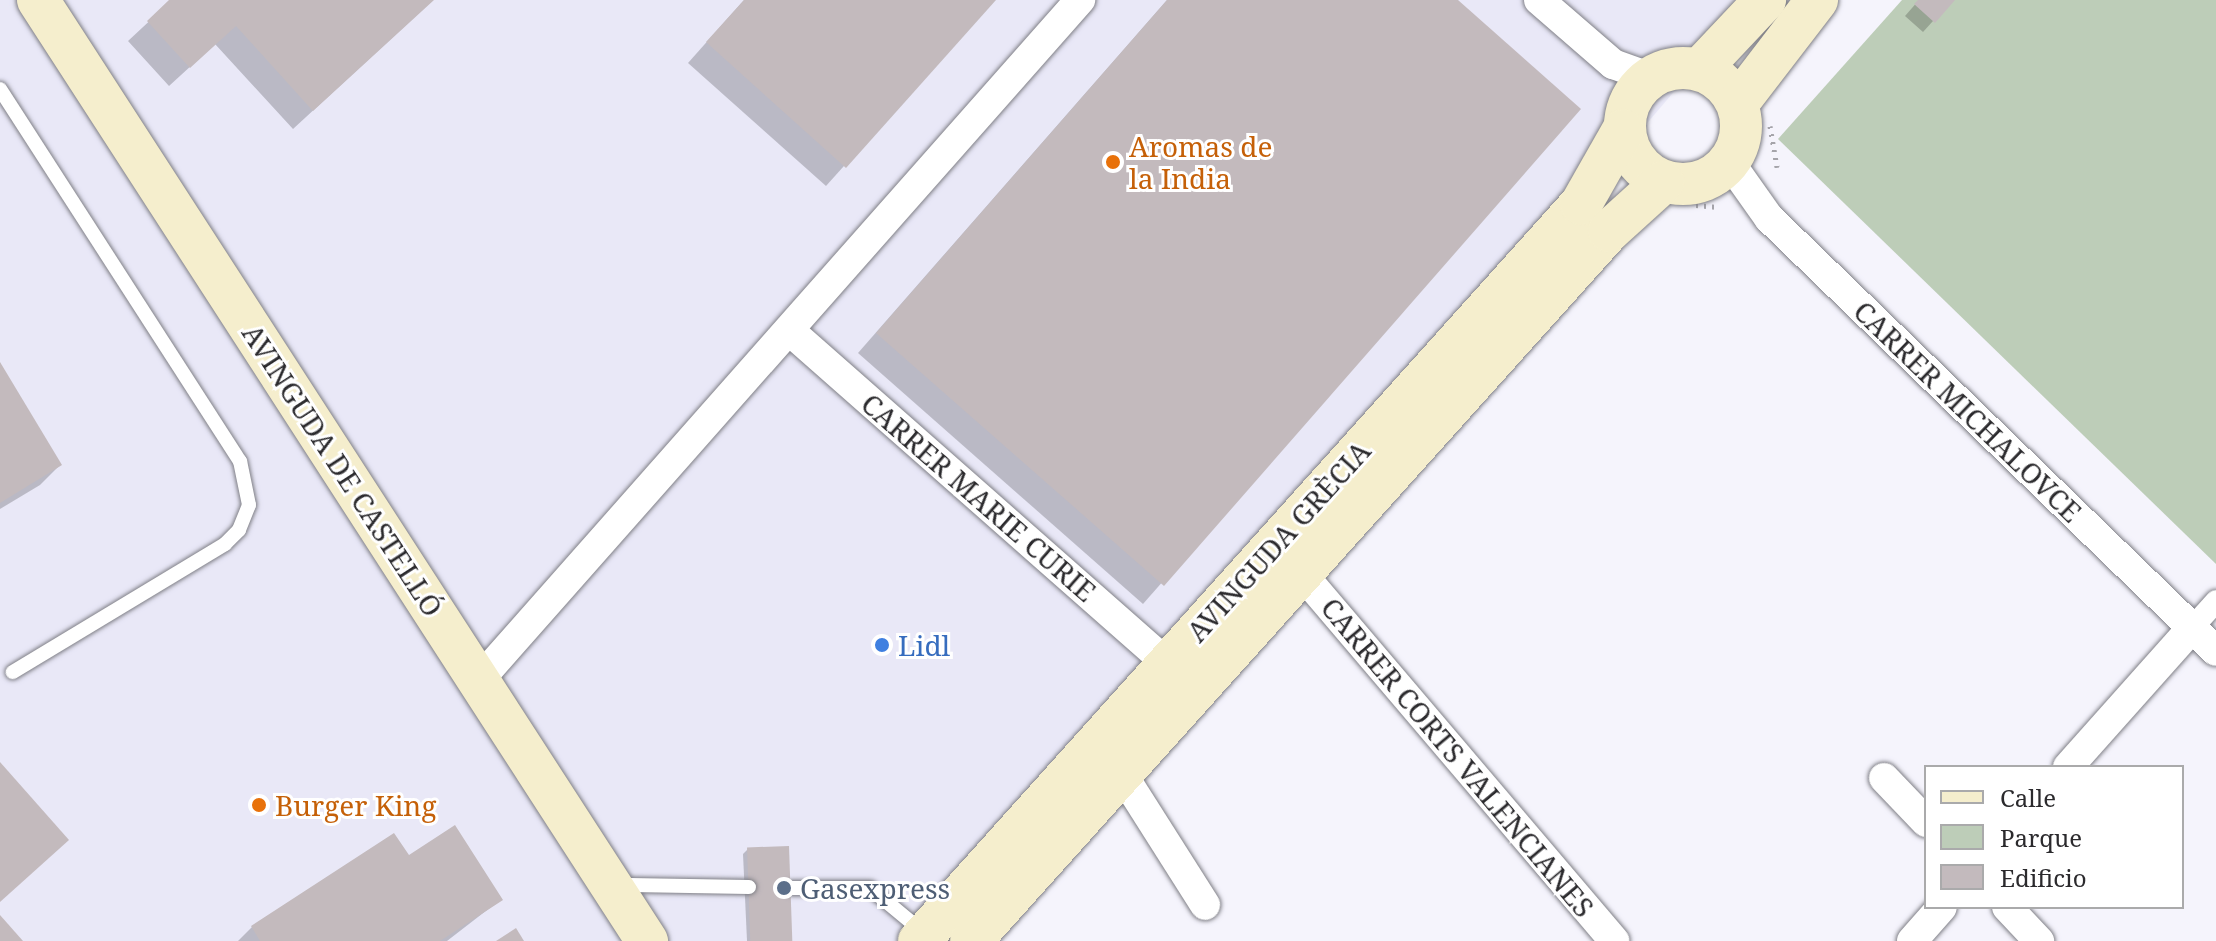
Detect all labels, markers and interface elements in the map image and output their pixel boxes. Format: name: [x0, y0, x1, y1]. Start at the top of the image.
place label: Aromas de la India: [1129, 129, 1272, 195]
marker: Aromas de la India: [1104, 153, 1122, 171]
street label: CARRER MICHALOVCE: [1847, 294, 2089, 528]
street label: AVINGUDA DE CASTELLÓ: [236, 317, 450, 623]
street label: CARRER MARIE CURIE: [855, 386, 1103, 608]
street label: AVINGUDA GRÈCIA: [1179, 434, 1377, 648]
street label: CARRER CORTS VALENCIANES: [1315, 591, 1601, 923]
place label: Lidl: [898, 628, 950, 662]
marker: Lidl: [873, 636, 891, 654]
legend: [1924, 765, 2184, 909]
text: Calle: [2000, 781, 2056, 814]
place label: Burger King: [275, 788, 436, 822]
marker: Burger King: [250, 796, 268, 814]
text: Parque: [2000, 821, 2082, 854]
text: Edificio: [2000, 861, 2087, 894]
place label: Gasexpress: [800, 871, 950, 905]
marker: Gasexpress: [775, 879, 793, 897]

